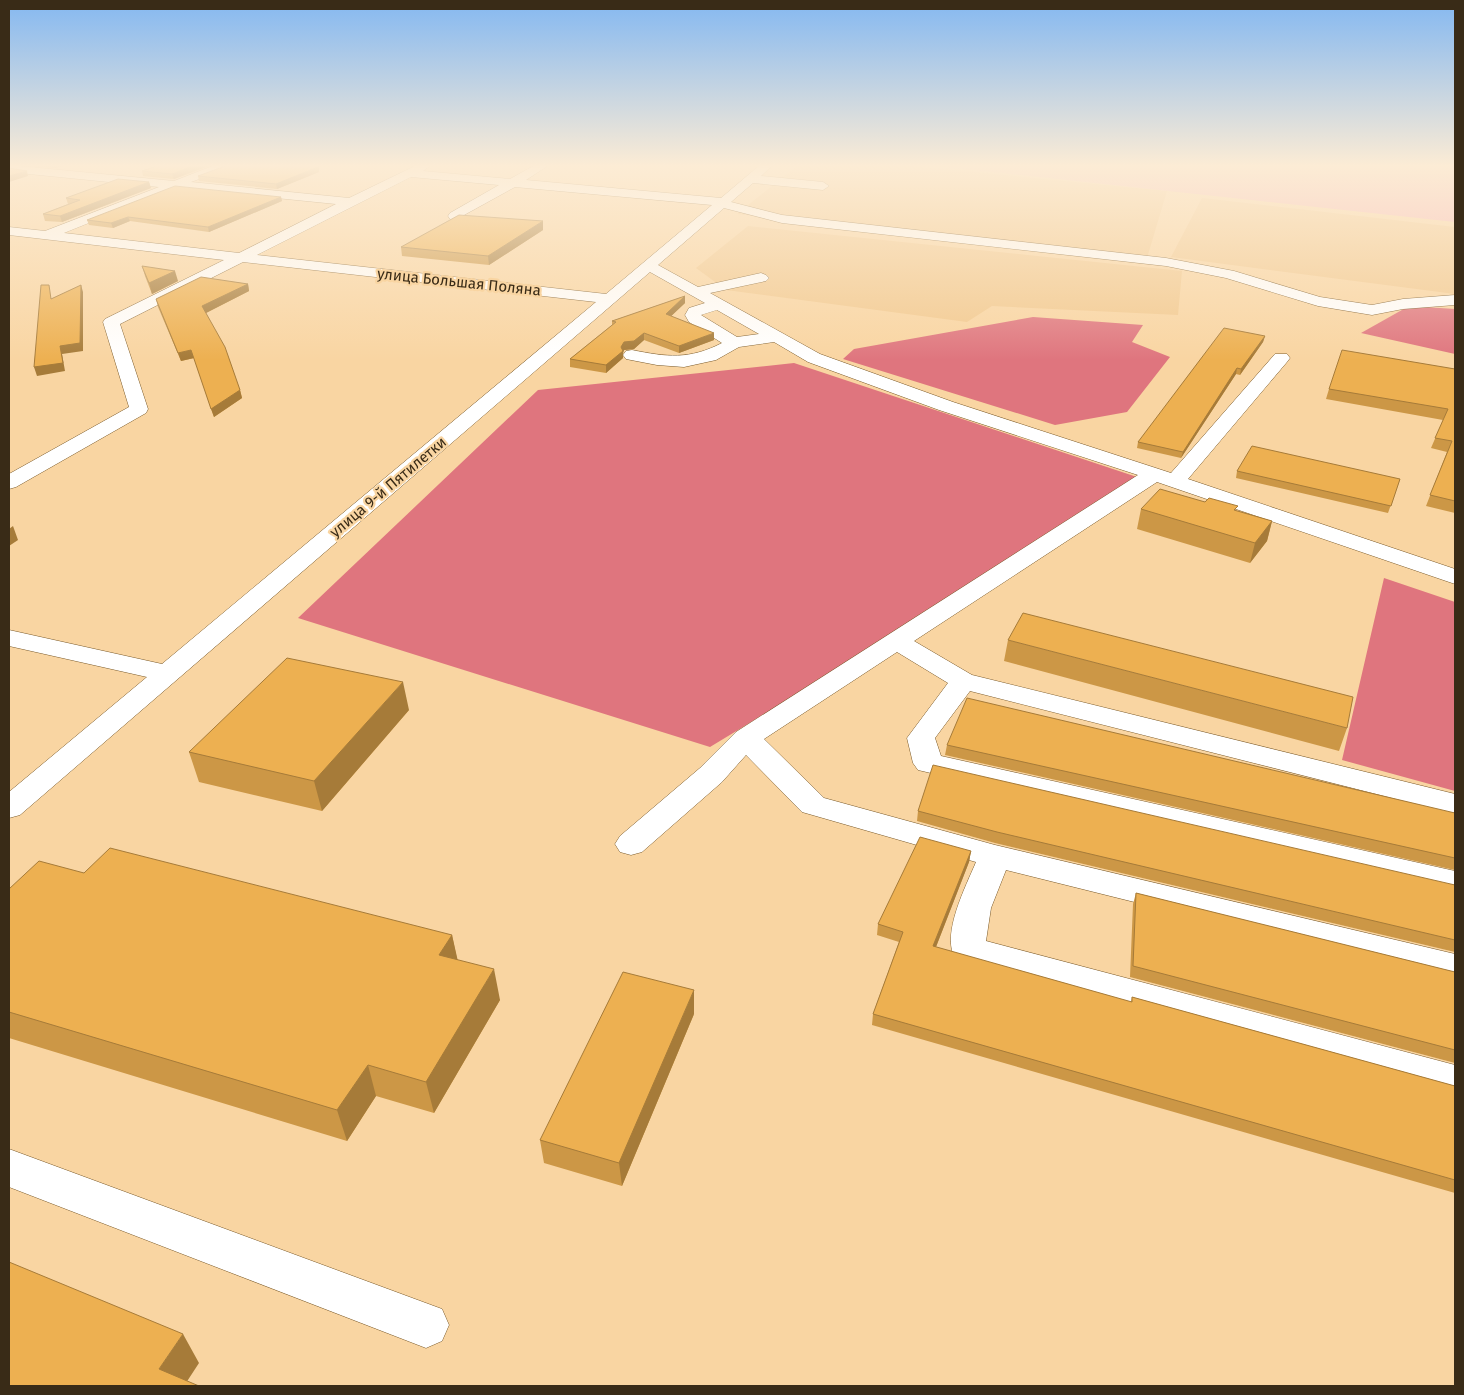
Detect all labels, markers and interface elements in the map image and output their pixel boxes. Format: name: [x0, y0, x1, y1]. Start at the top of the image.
street label: улица Большая Поляна: [376, 264, 542, 300]
street label: улица 9-й Пятилетки: [326, 433, 450, 541]

